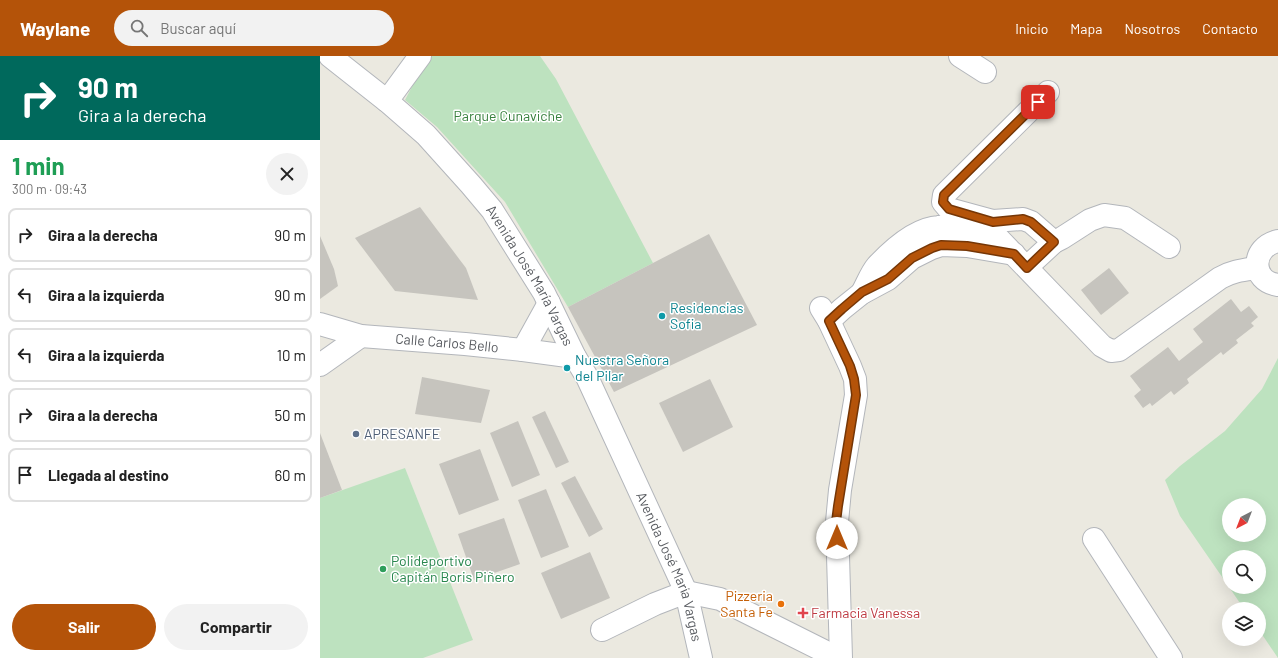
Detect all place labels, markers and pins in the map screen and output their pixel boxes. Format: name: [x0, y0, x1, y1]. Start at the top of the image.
pin: [1021, 85, 1055, 119]
place label: Residencias Sofia: [670, 299, 744, 332]
marker: Residencias Sofia: [657, 311, 667, 321]
place label: Nuestra Señora del Pilar: [575, 351, 669, 384]
marker: Nuestra Señora del Pilar: [562, 363, 572, 373]
place label: APRESANFE: [364, 425, 440, 442]
marker: APRESANFE: [351, 429, 361, 439]
place label: Polideportivo Capitán Boris Piñero: [391, 552, 515, 585]
marker: Polideportivo Capitán Boris Piñero: [378, 564, 388, 574]
place label: Pizzeria Santa Fe: [720, 587, 773, 620]
marker: Pizzeria Santa Fe: [776, 599, 786, 609]
place label: Farmacia Vanessa: [811, 604, 920, 621]
marker: Farmacia Vanessa: [798, 608, 808, 618]

